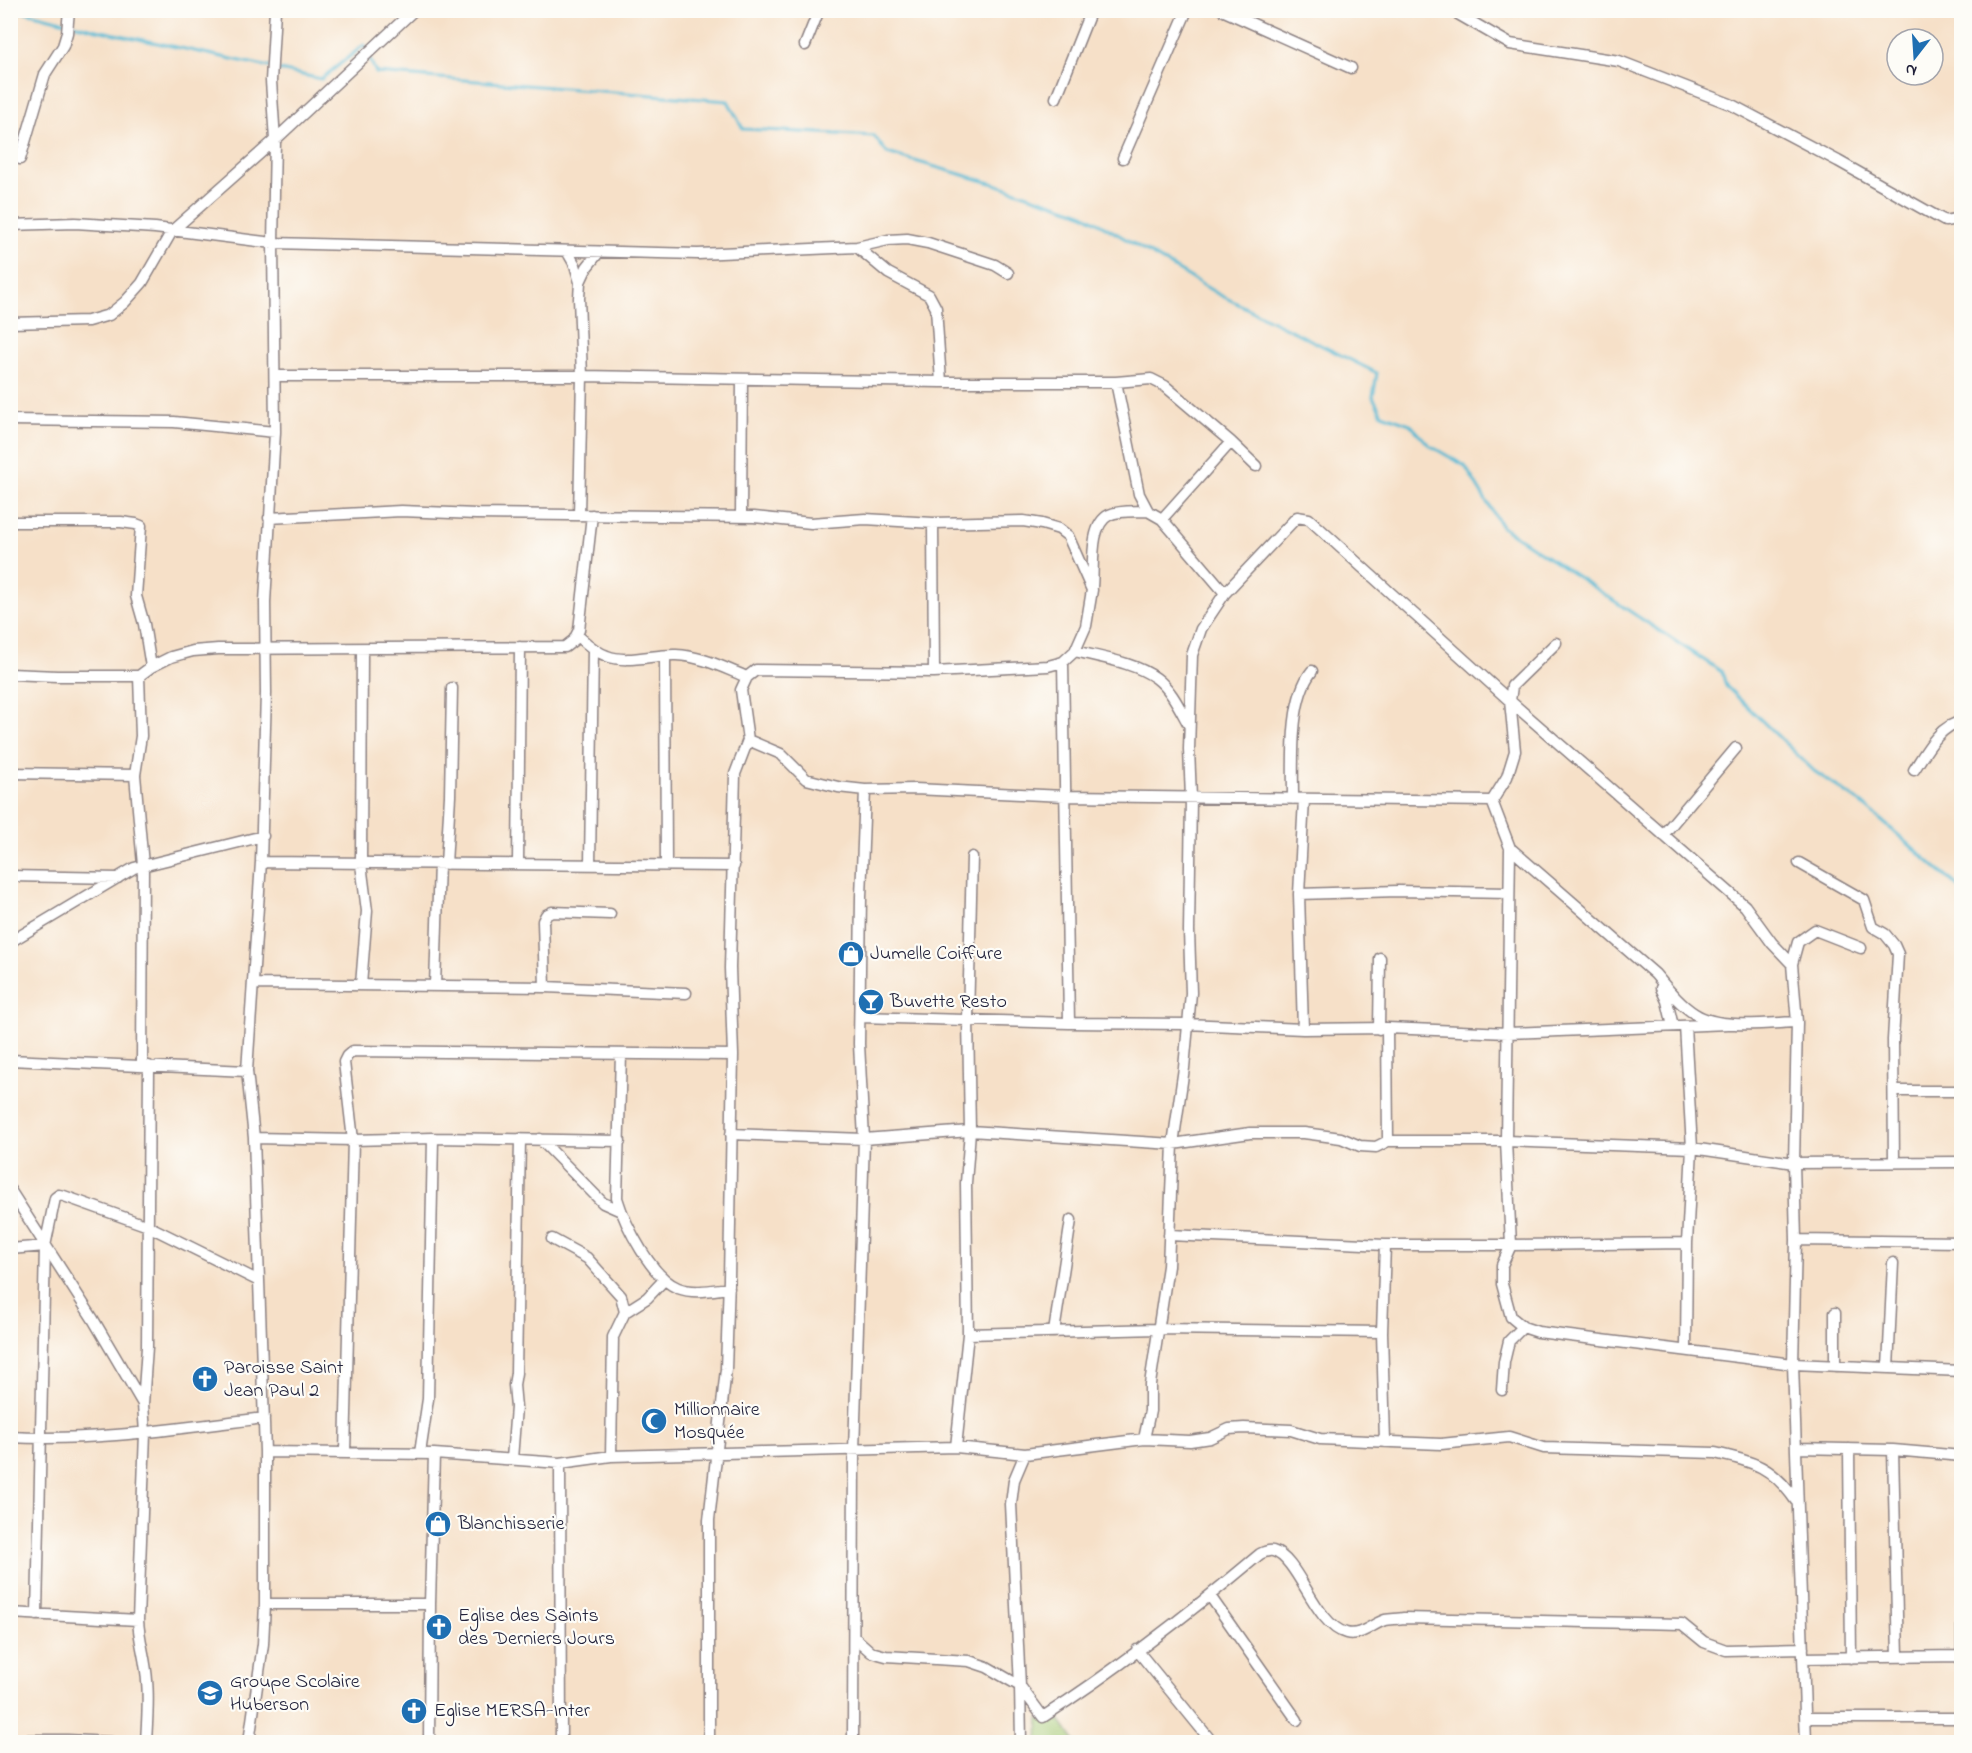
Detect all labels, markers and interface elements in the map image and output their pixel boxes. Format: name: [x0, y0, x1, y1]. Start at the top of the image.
north arrow: [1885, 27, 1945, 87]
text: N: [1902, 56, 1920, 82]
shop icon: Jumelle Coiffure: [836, 939, 866, 969]
place label: Jumelle Coiffure: [870, 940, 1002, 969]
bar icon: Buvette Resto: [856, 987, 886, 1017]
place label: Buvette Resto: [889, 988, 1007, 1017]
place label: Paroisse Saint Jean Paul 2: [224, 1354, 344, 1406]
church icon: Paroisse Saint Jean Paul 2: [190, 1364, 220, 1394]
place label: Millionnaire Mosquée: [674, 1396, 760, 1448]
mosque icon: Millionnaire Mosquée: [639, 1406, 669, 1436]
shop icon: Blanchisserie: [423, 1509, 453, 1539]
place label: Blanchisserie: [457, 1510, 564, 1539]
place label: Eglise des Saints des Derniers Jours: [458, 1602, 615, 1654]
church icon: Eglise des Saints des Derniers Jours: [424, 1612, 454, 1642]
place label: Groupe Scolaire Huberson: [230, 1668, 360, 1720]
school or university icon: Groupe Scolaire Huberson: [195, 1678, 225, 1708]
church icon: Eglise MERSA-Inter: [399, 1696, 429, 1726]
place label: Eglise MERSA-Inter: [434, 1697, 591, 1727]

